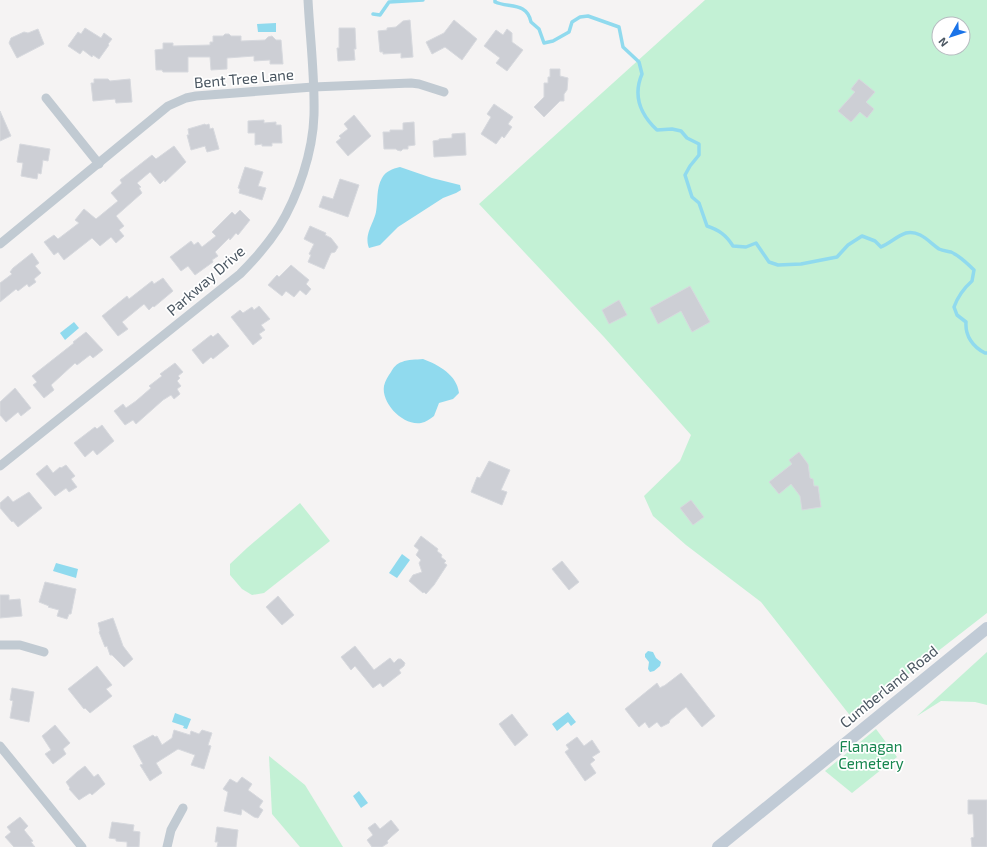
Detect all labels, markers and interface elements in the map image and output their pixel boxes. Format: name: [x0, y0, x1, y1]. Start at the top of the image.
north arrow: [931, 16, 971, 56]
text: N: [935, 35, 950, 50]
street label: Bent Tree Lane: [193, 65, 295, 91]
street label: Parkway Drive: [163, 241, 248, 319]
street label: Cumberland Road: [836, 641, 941, 731]
park label: Flanagan Cemetery: [838, 737, 904, 772]

